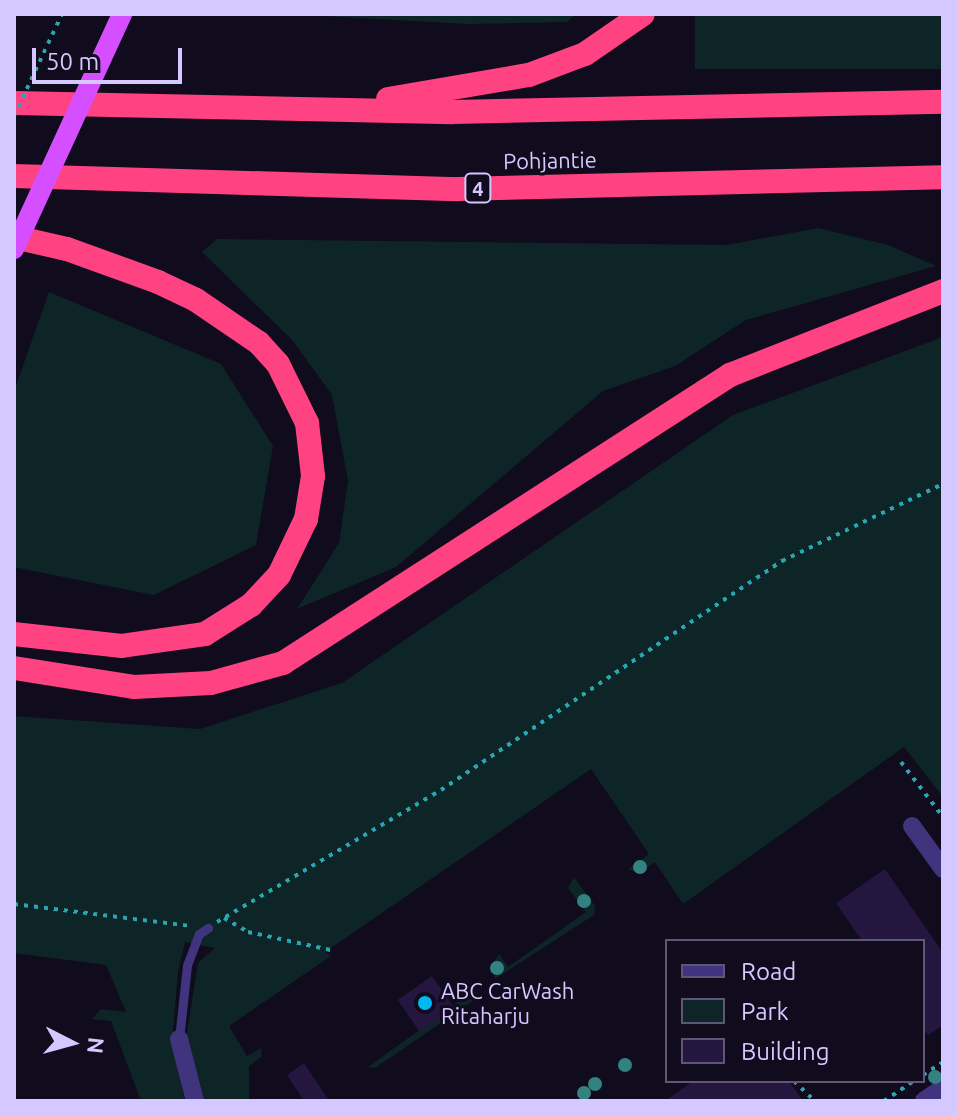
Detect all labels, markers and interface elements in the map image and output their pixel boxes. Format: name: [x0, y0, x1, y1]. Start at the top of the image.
scale bar: [36, 32, 186, 82]
text: 50 m: [46, 48, 99, 75]
street label: Pohjantie: [503, 146, 597, 174]
road number: 4: [464, 172, 492, 204]
legend: [665, 939, 925, 1083]
text: Road: [741, 958, 796, 985]
place label: ABC CarWash Ritaharju: [441, 977, 574, 1028]
marker: ABC CarWash Ritaharju: [416, 994, 434, 1012]
text: Park: [741, 998, 789, 1025]
north arrow: [32, 1003, 112, 1083]
text: N: [83, 1036, 110, 1055]
text: Building: [741, 1038, 829, 1065]

